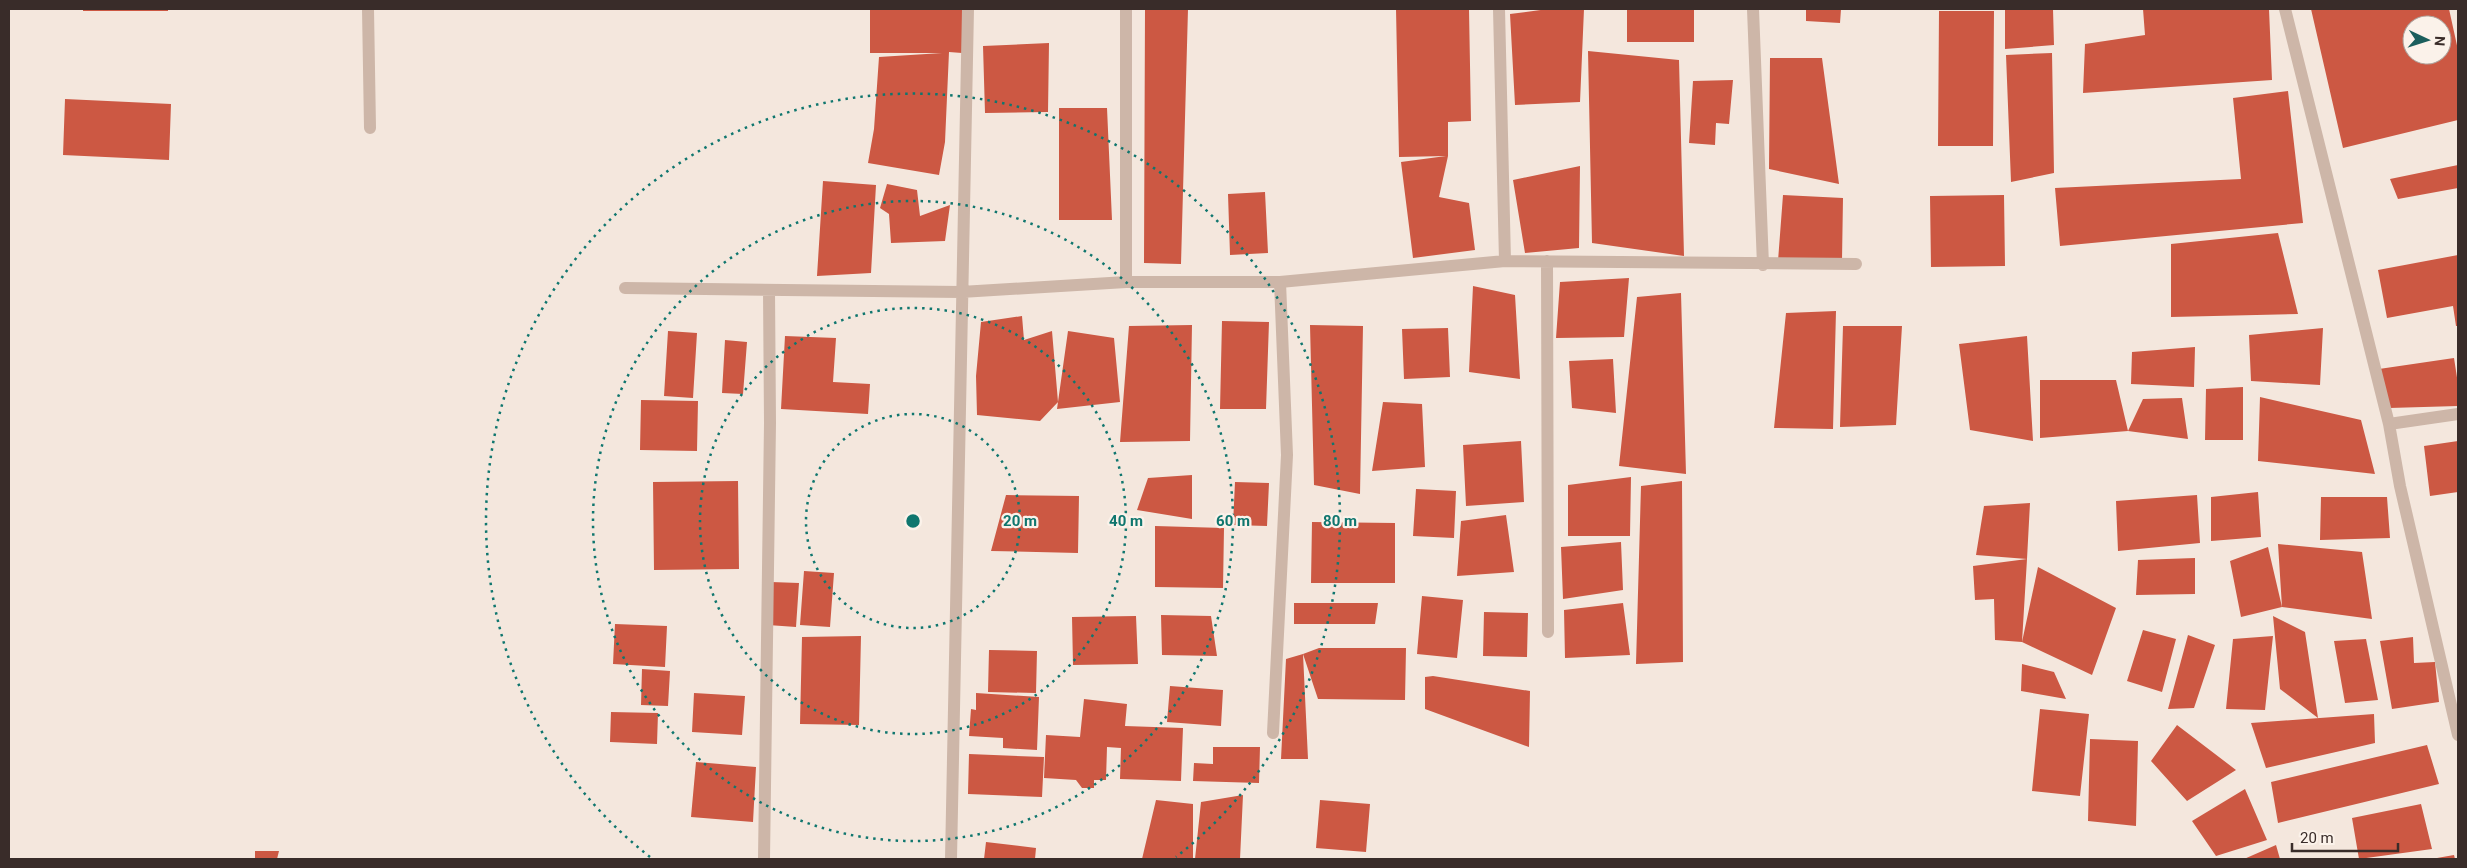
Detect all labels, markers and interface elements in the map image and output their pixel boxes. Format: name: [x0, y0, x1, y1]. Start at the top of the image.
north arrow: [2402, 15, 2452, 65]
text: N: [2432, 35, 2448, 46]
centre of rings: [904, 512, 922, 530]
text: 20 m: [1003, 512, 1037, 530]
text: 40 m: [1109, 512, 1143, 530]
text: 60 m: [1216, 512, 1250, 530]
text: 80 m: [1323, 512, 1357, 530]
scale bar: [2292, 820, 2398, 852]
text: 20 m: [2300, 829, 2334, 847]

